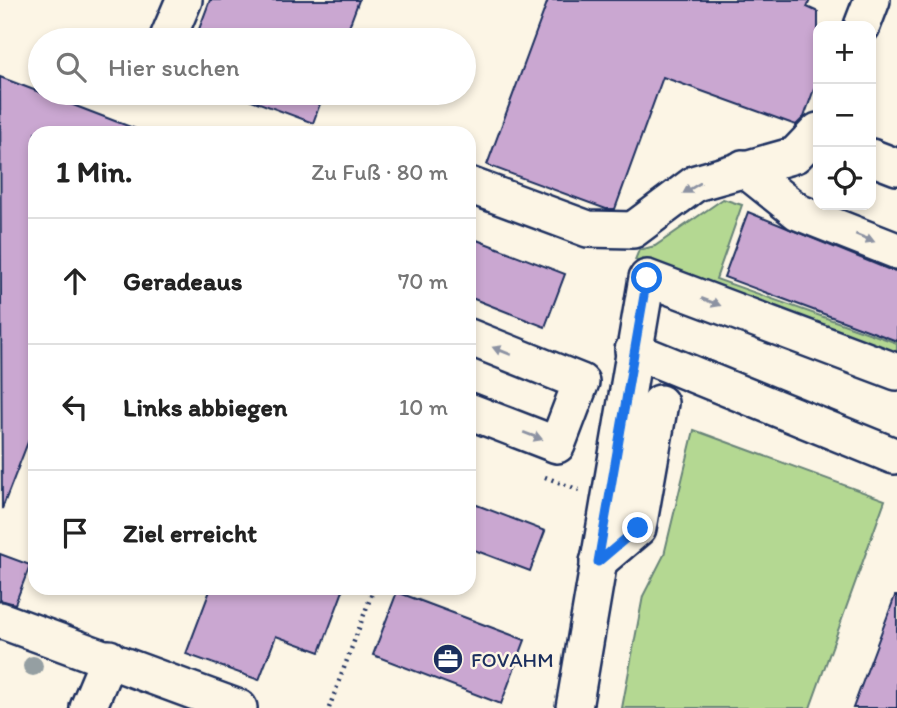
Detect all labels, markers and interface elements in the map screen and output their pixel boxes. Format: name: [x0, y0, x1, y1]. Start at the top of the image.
map controls: [813, 21, 876, 210]
button: +: [813, 21, 876, 84]
search box: [28, 28, 476, 105]
icon: search: [52, 48, 90, 86]
text: Hier suchen: [108, 51, 240, 83]
button: −: [813, 84, 876, 147]
button: locate: [813, 147, 876, 210]
text: 1 Min.: [56, 153, 132, 190]
text: Zu Fuß · 80 m: [311, 158, 448, 186]
one-way arrow: [682, 181, 702, 194]
one-way arrow: [855, 233, 876, 244]
icon: ahead: [56, 262, 94, 300]
route start: [631, 262, 662, 293]
text: Geradeaus: [123, 265, 242, 297]
text: 70 m: [398, 267, 448, 295]
one-way arrow: [700, 296, 721, 307]
one-way arrow: [492, 345, 513, 356]
icon: left: [56, 388, 94, 426]
text: Links abbiegen: [123, 391, 288, 423]
text: 10 m: [399, 393, 448, 421]
one-way arrow: [522, 430, 543, 441]
route end: [622, 512, 653, 543]
icon: arrive: [56, 514, 94, 552]
text: Ziel erreicht: [123, 517, 257, 549]
office icon: FOVAHM: [431, 642, 465, 676]
place label: FOVAHM: [471, 647, 554, 672]

